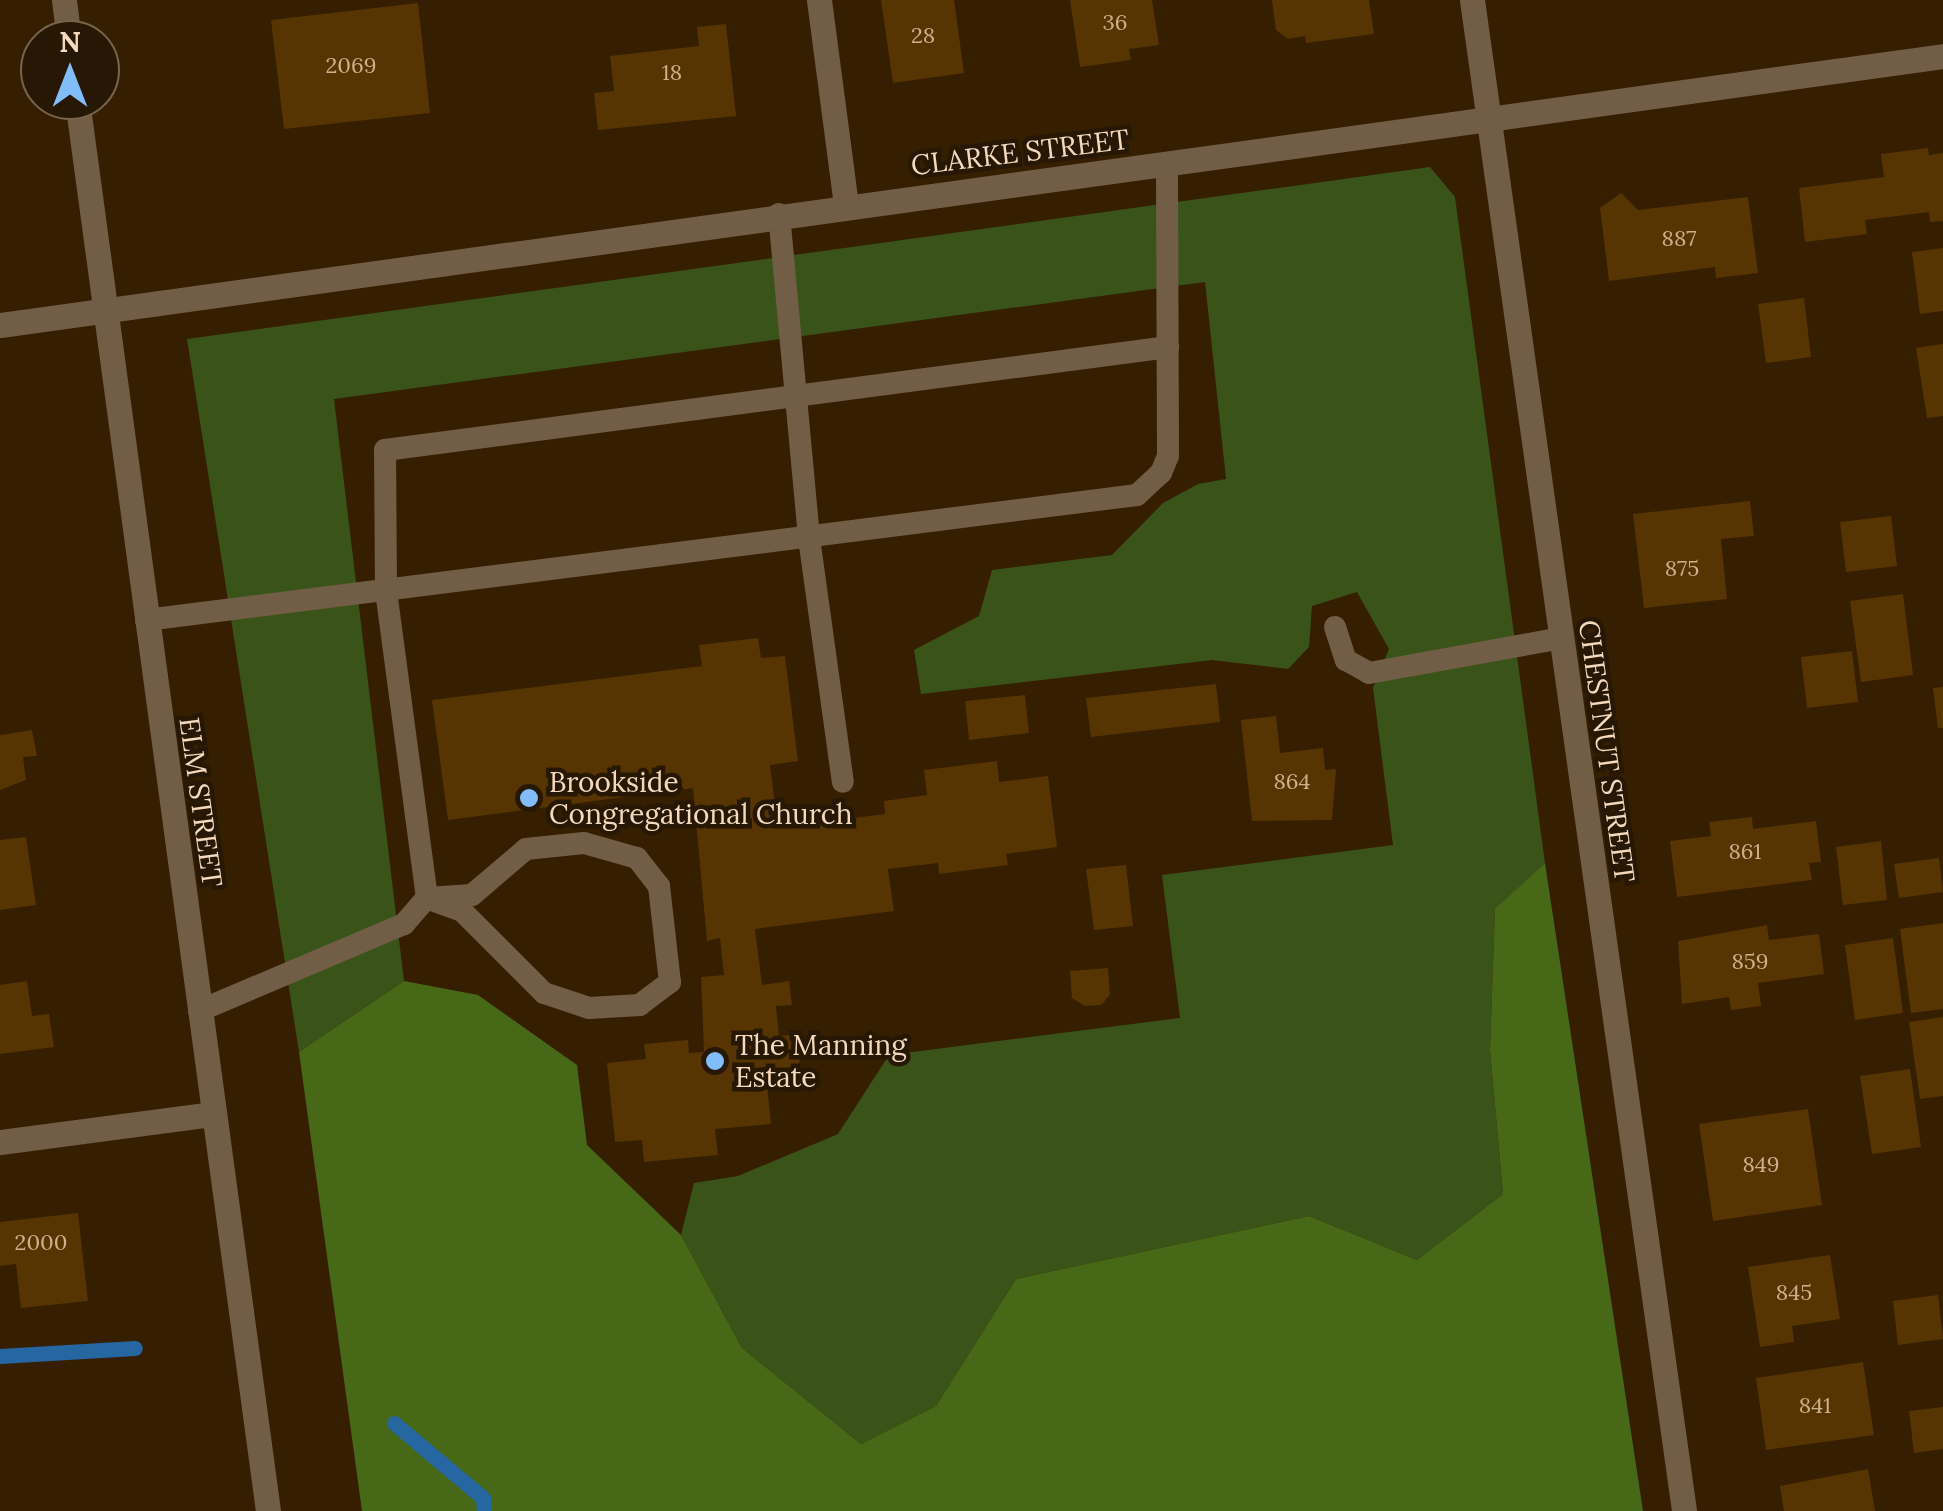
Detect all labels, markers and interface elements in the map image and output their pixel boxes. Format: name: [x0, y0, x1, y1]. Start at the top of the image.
house number: 36: [1103, 10, 1127, 36]
north arrow: [20, 20, 120, 120]
house number: 28: [911, 23, 935, 49]
text: N: [59, 24, 81, 60]
house number: 2069: [326, 53, 376, 79]
house number: 18: [662, 60, 682, 86]
street label: CLARKE STREET: [909, 122, 1131, 182]
house number: 887: [1662, 226, 1696, 252]
house number: 875: [1665, 556, 1699, 582]
street label: CHESTNUT STREET: [1572, 618, 1642, 884]
street label: ELM STREET: [172, 715, 230, 889]
place label: Brookside Congregational Church: [549, 765, 852, 831]
house number: 864: [1273, 769, 1311, 795]
marker: Brookside Congregational Church: [518, 787, 540, 809]
house number: 861: [1728, 839, 1762, 865]
house number: 859: [1731, 949, 1769, 975]
place label: The Manning Estate: [735, 1028, 907, 1094]
marker: The Manning Estate: [704, 1050, 726, 1072]
house number: 849: [1742, 1152, 1780, 1178]
house number: 2000: [15, 1230, 67, 1256]
house number: 845: [1776, 1280, 1812, 1306]
house number: 841: [1799, 1393, 1831, 1419]

